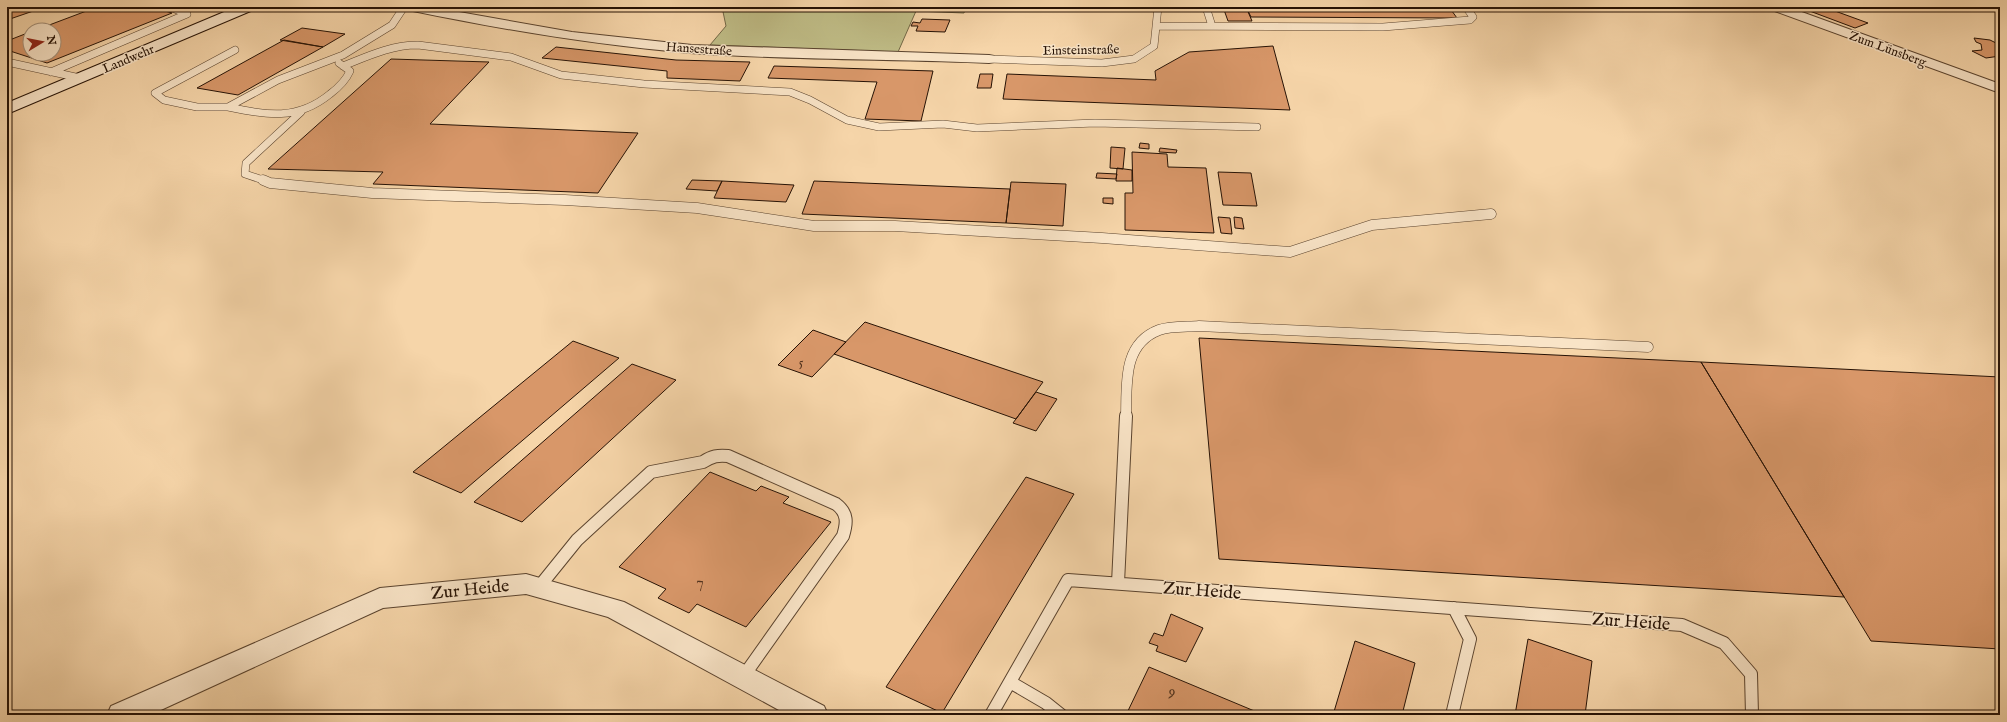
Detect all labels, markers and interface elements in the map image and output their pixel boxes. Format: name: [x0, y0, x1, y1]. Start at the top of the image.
north arrow: [22, 22, 62, 62]
street label: Zum Lünsberg: [1847, 28, 1929, 72]
text: N: [43, 34, 59, 47]
street label: Hansestraße: [665, 39, 733, 60]
street label: Landwehr: [100, 41, 157, 78]
street label: Einsteinstraße: [1042, 41, 1120, 60]
house number: 5: [799, 354, 804, 371]
house number: 7: [696, 573, 704, 593]
street label: Zur Heide: [430, 575, 510, 606]
street label: Zur Heide: [1162, 577, 1242, 606]
street label: Zur Heide: [1591, 608, 1671, 637]
house number: 9: [1168, 683, 1176, 703]

